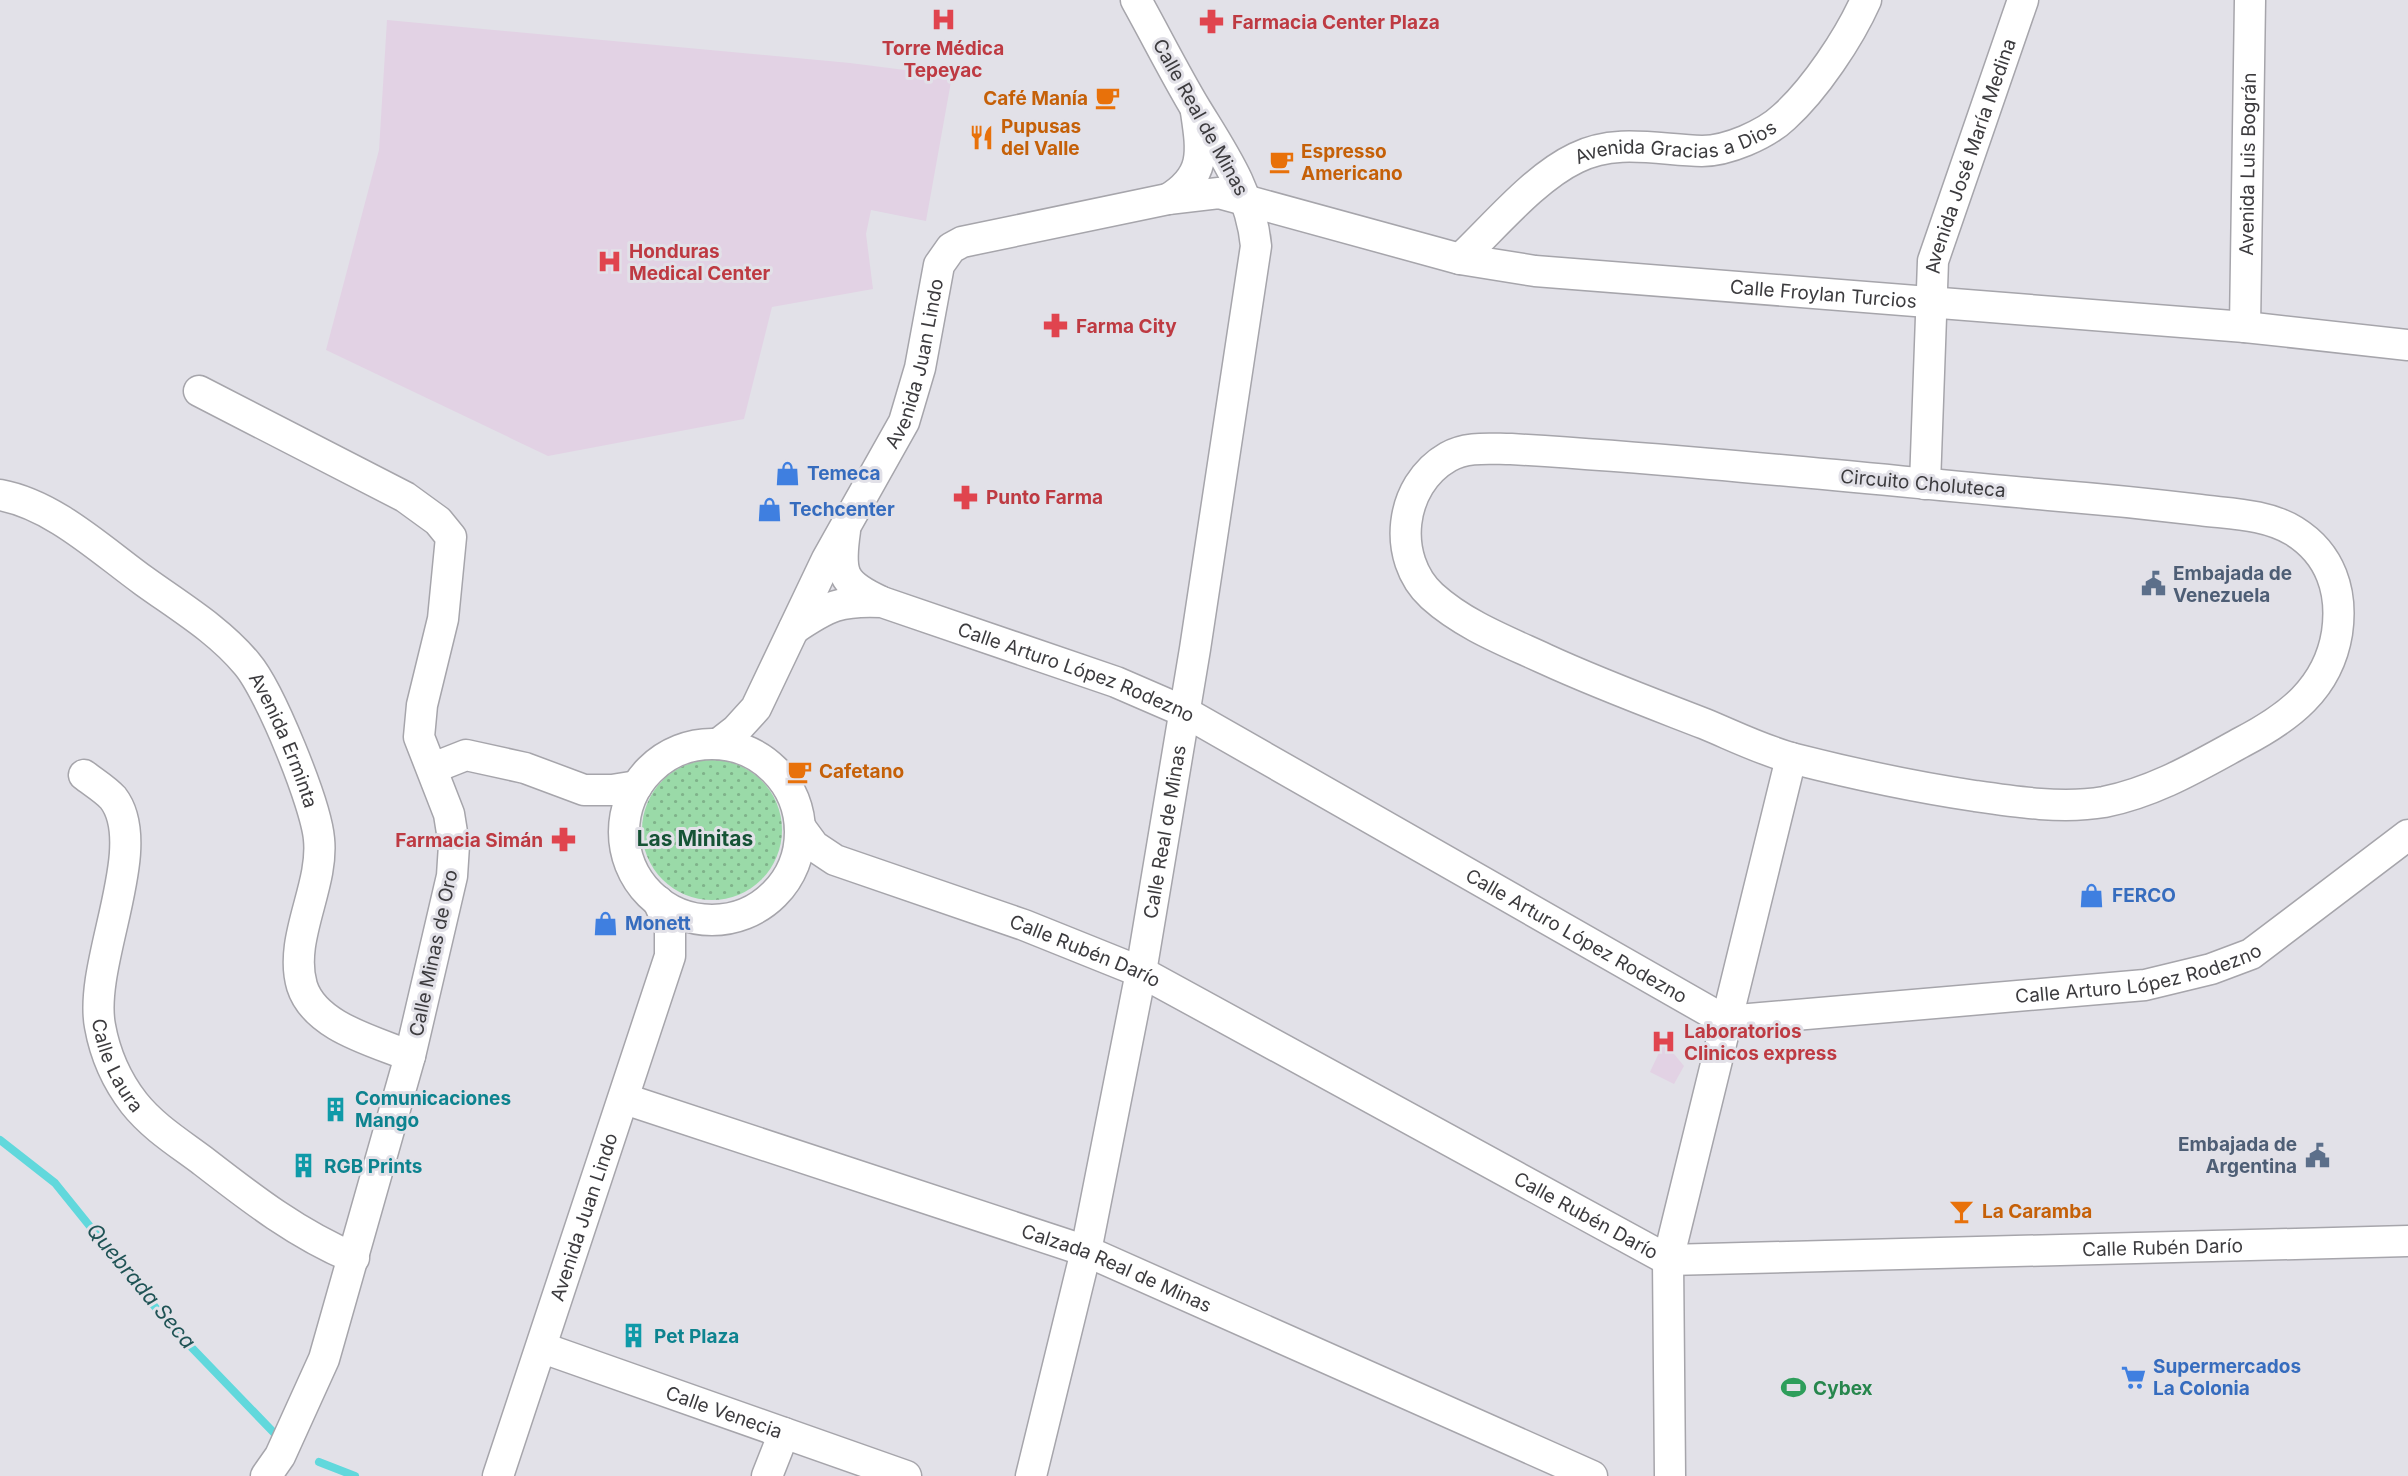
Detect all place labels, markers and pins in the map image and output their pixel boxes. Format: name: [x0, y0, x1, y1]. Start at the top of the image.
hospital icon: Torre Médica Tepeyac: [929, 6, 957, 34]
pharmacy icon: Farmacia Center Plaza: [1198, 8, 1226, 36]
place label: Farmacia Center Plaza: [1232, 11, 1440, 34]
place label: Torre Médica Tepeyac: [882, 37, 1004, 82]
cafe icon: Café Manía: [1094, 84, 1122, 112]
place label: Café Manía: [983, 87, 1088, 110]
place label: Pupusas del Valle: [1001, 115, 1081, 160]
restaurant icon: Pupusas del Valle: [967, 123, 995, 151]
place label: Espresso Americano: [1301, 140, 1403, 185]
cafe icon: Espresso Americano: [1267, 148, 1295, 176]
place label: Honduras Medical Center: [629, 240, 770, 285]
hospital icon: Honduras Medical Center: [595, 248, 623, 276]
pharmacy icon: Farma City: [1042, 312, 1070, 340]
place label: Farma City: [1076, 315, 1177, 338]
shop icon: Temeca: [773, 459, 801, 487]
place label: Temeca: [807, 462, 881, 485]
pharmacy icon: Punto Farma: [952, 483, 980, 511]
place label: Punto Farma: [986, 486, 1103, 509]
shop icon: Techcenter: [755, 495, 783, 523]
place label: Techcenter: [789, 498, 895, 521]
place label: Embajada de Venezuela: [2173, 562, 2292, 607]
public building icon: Embajada de Venezuela: [2139, 570, 2167, 598]
cafe icon: Cafetano: [785, 757, 813, 785]
place label: Cafetano: [819, 760, 904, 783]
pharmacy icon: Farmacia Simán: [549, 826, 577, 854]
place label: Farmacia Simán: [395, 829, 543, 852]
shop icon: FERCO: [2078, 881, 2106, 909]
place label: FERCO: [2112, 884, 2176, 907]
shop icon: Monett: [591, 909, 619, 937]
place label: Monett: [625, 912, 691, 935]
place label: Laboratorios Clinicos express: [1684, 1020, 1837, 1065]
hospital icon: Laboratorios Clinicos express: [1650, 1028, 1678, 1056]
place label: Comunicaciones Mango: [355, 1087, 511, 1132]
building icon: Comunicaciones Mango: [321, 1095, 349, 1123]
place label: Embajada de Argentina: [2178, 1133, 2297, 1178]
public building icon: Embajada de Argentina: [2303, 1141, 2331, 1169]
building icon: RGB Prints: [290, 1152, 318, 1180]
place label: RGB Prints: [324, 1155, 422, 1178]
bar icon: La Caramba: [1948, 1197, 1976, 1225]
place label: La Caramba: [1982, 1200, 2092, 1223]
building icon: Pet Plaza: [620, 1322, 648, 1350]
place label: Pet Plaza: [654, 1325, 739, 1348]
place label: Supermercados La Colonia: [2153, 1355, 2301, 1400]
supermarket icon: Supermercados La Colonia: [2119, 1363, 2147, 1391]
sports icon: Cybex: [1779, 1374, 1807, 1402]
place label: Cybex: [1813, 1377, 1873, 1400]

